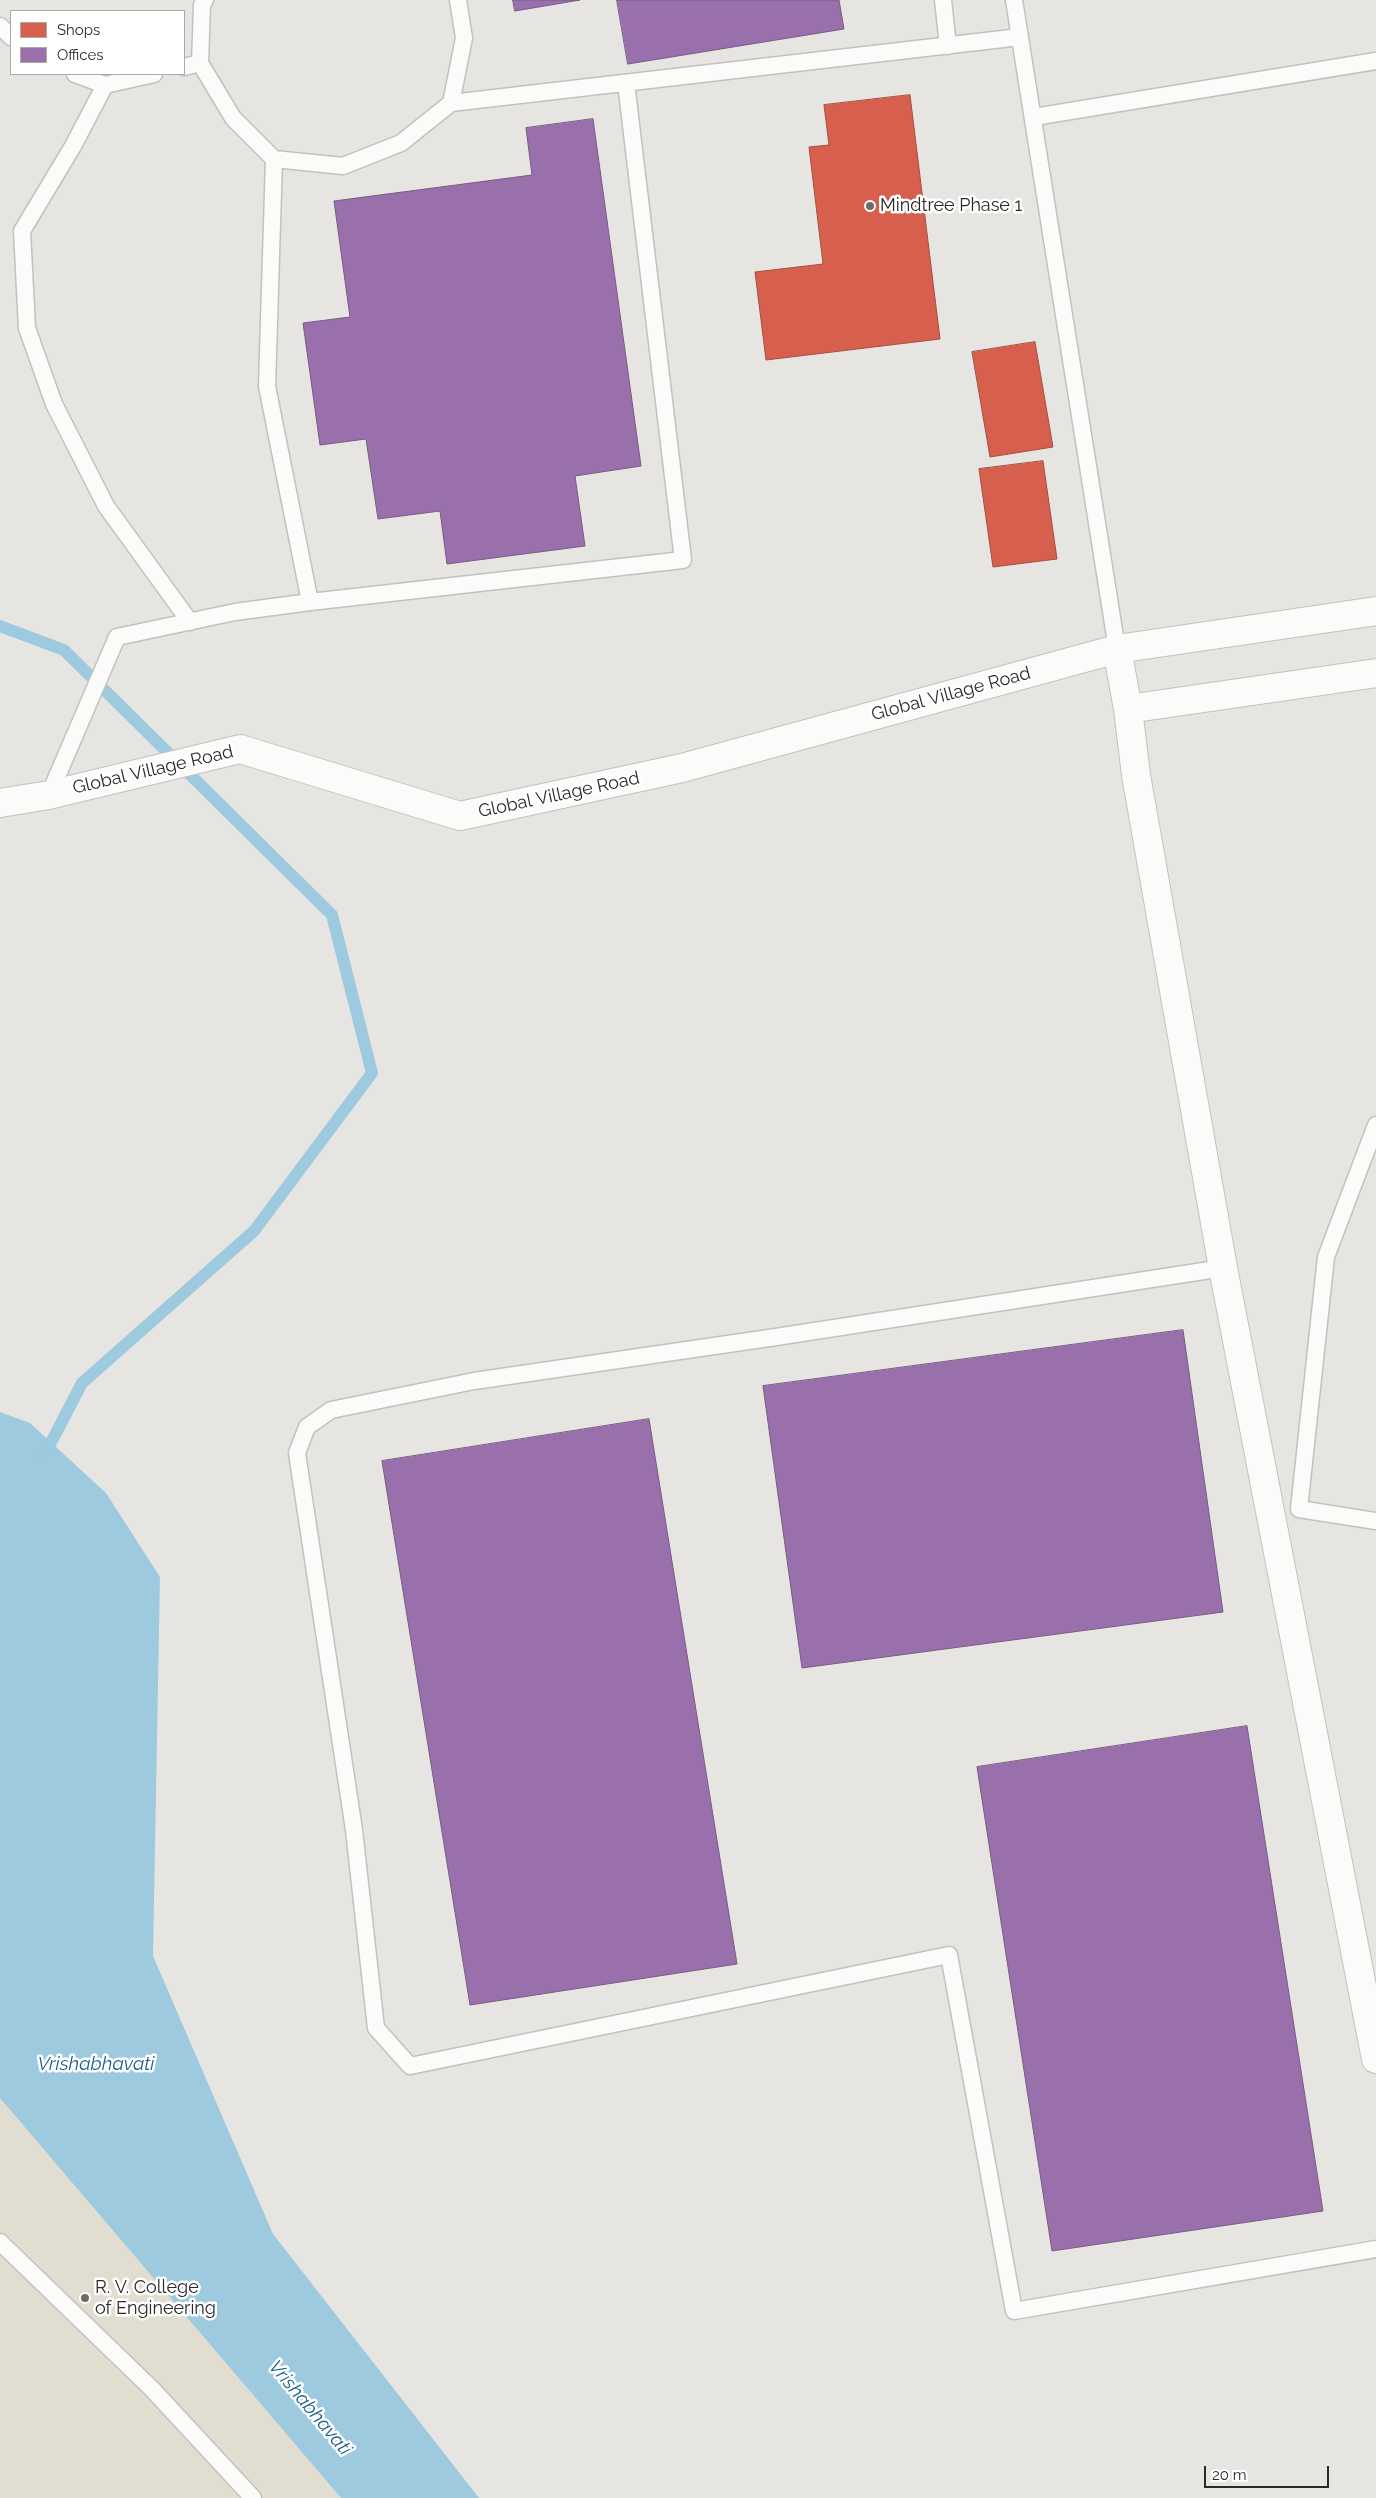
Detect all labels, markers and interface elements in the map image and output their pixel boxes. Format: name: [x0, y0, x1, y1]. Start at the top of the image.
legend: [10, 10, 185, 75]
text: Shops: [57, 21, 100, 39]
text: Offices: [57, 46, 104, 64]
place label: Mindtree Phase 1: [880, 195, 1022, 217]
marker: Mindtree Phase 1: [864, 200, 876, 212]
street label: Global Village Road: [869, 662, 1033, 726]
street label: Global Village Road: [71, 741, 235, 799]
street label: Global Village Road: [476, 767, 642, 823]
water label: Vrishabhavati: [38, 2053, 154, 2075]
place label: R. V. College of Engineering: [95, 2277, 216, 2320]
marker: R. V. College of Engineering: [79, 2292, 91, 2304]
water label: Vrishabhavati: [264, 2356, 356, 2460]
scale bar: [1206, 2456, 1331, 2488]
text: 20 m: [1212, 2466, 1247, 2484]

